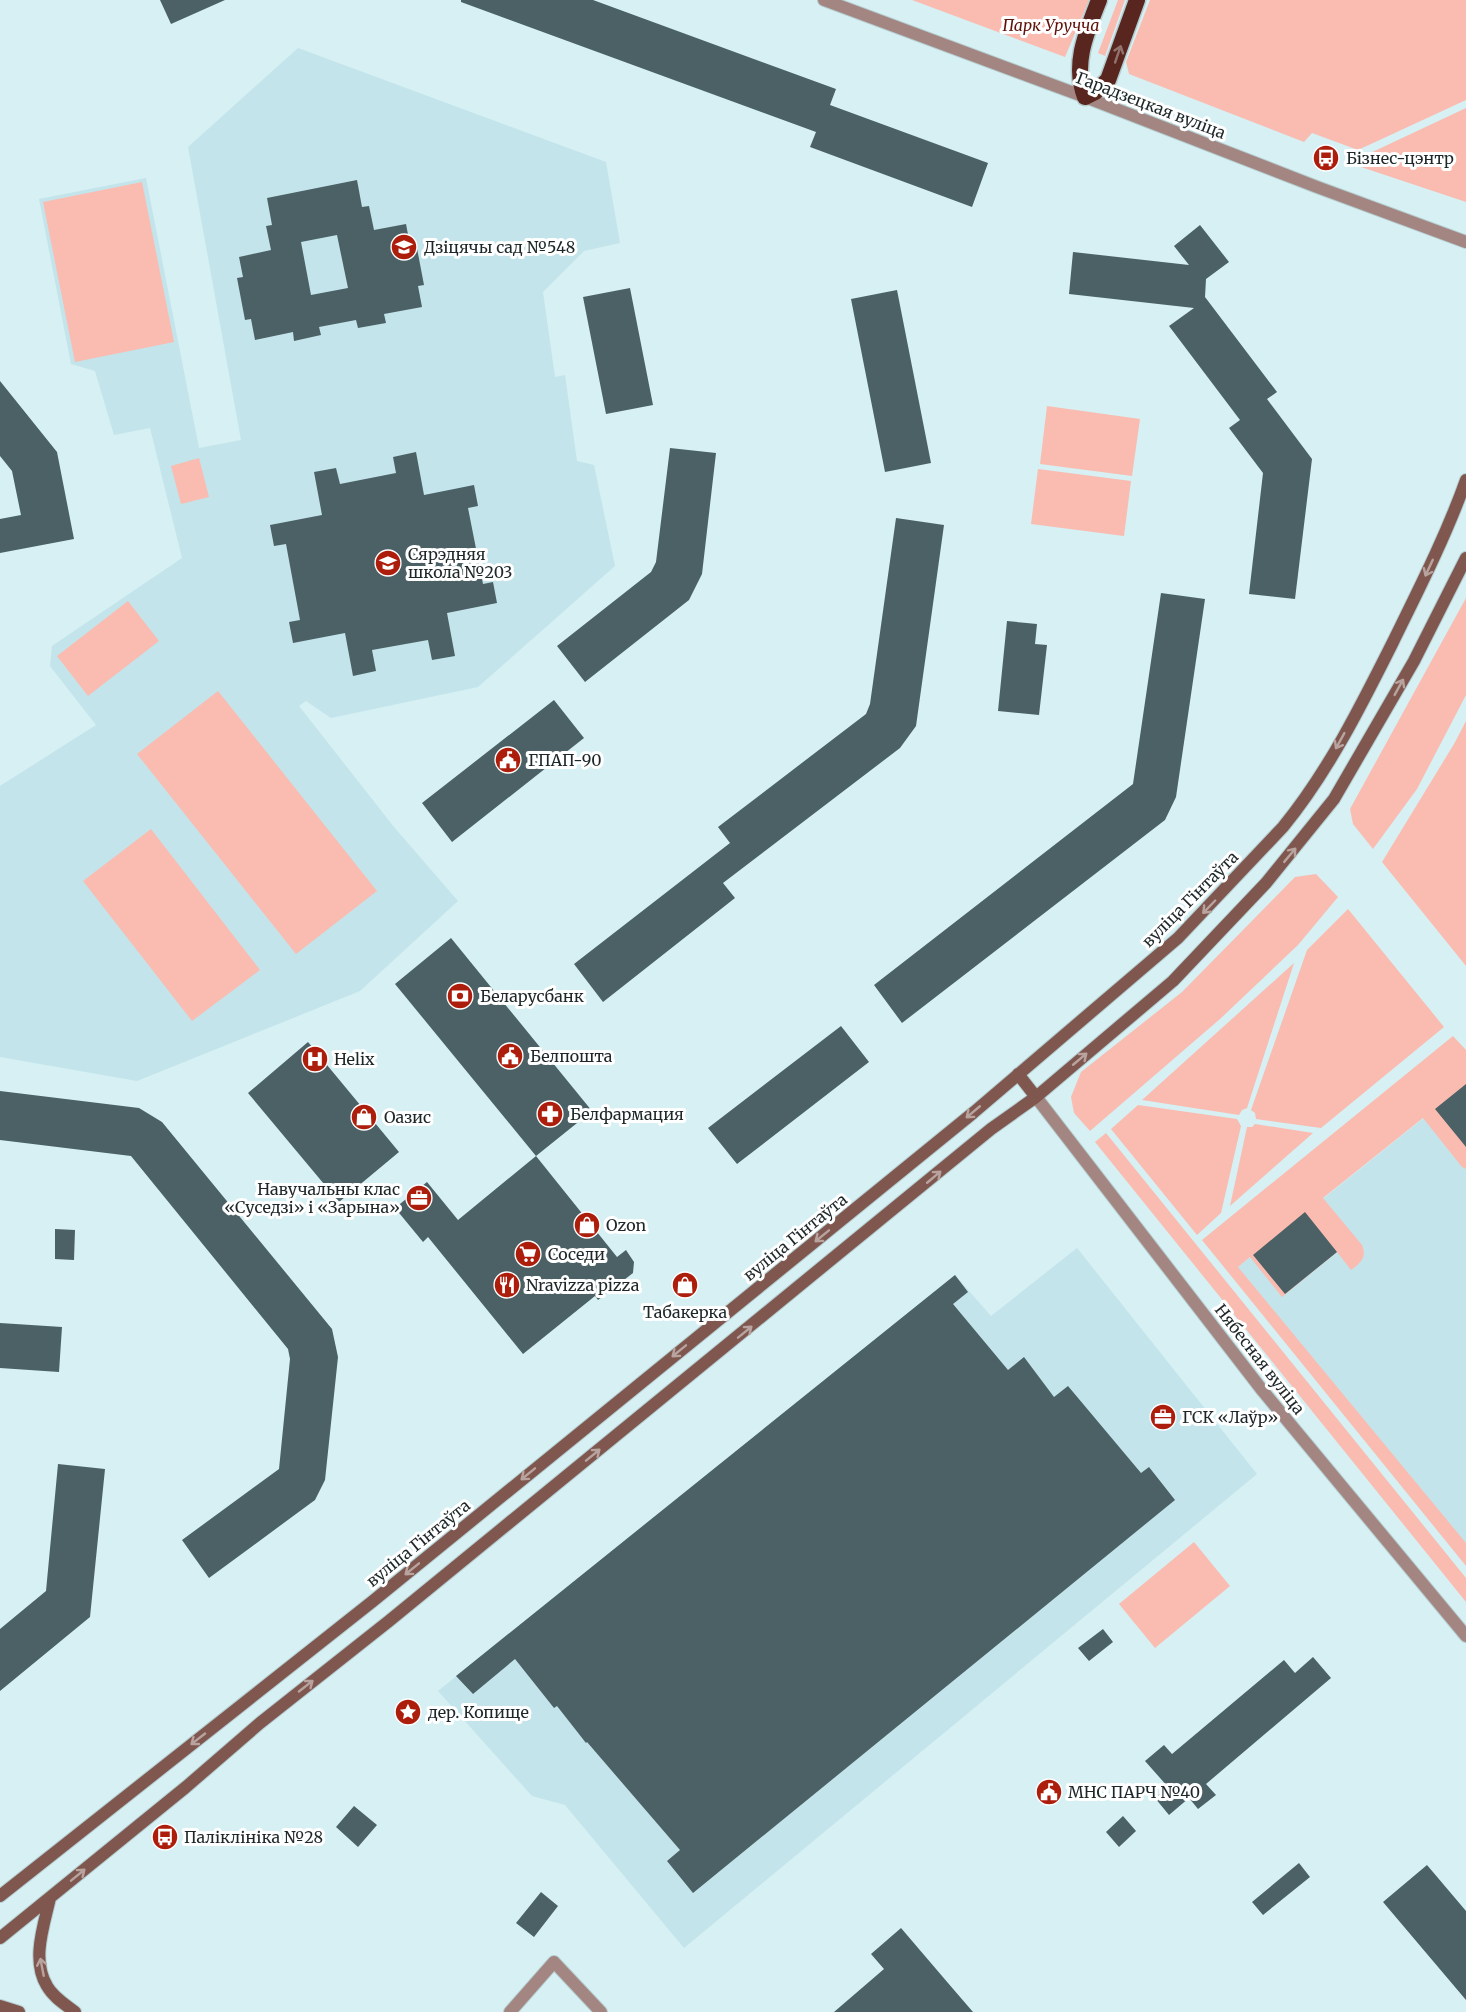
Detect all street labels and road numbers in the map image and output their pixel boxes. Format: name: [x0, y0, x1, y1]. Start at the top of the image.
street label: Гарадзецкая вуліца: [1073, 67, 1229, 143]
street label: вуліца Гінтаўта: [1138, 847, 1242, 951]
street label: вуліца Гінтаўта: [739, 1189, 851, 1285]
street label: Нябесная вуліца: [1211, 1300, 1310, 1418]
street label: вуліца Гінтаўта: [362, 1495, 474, 1591]

